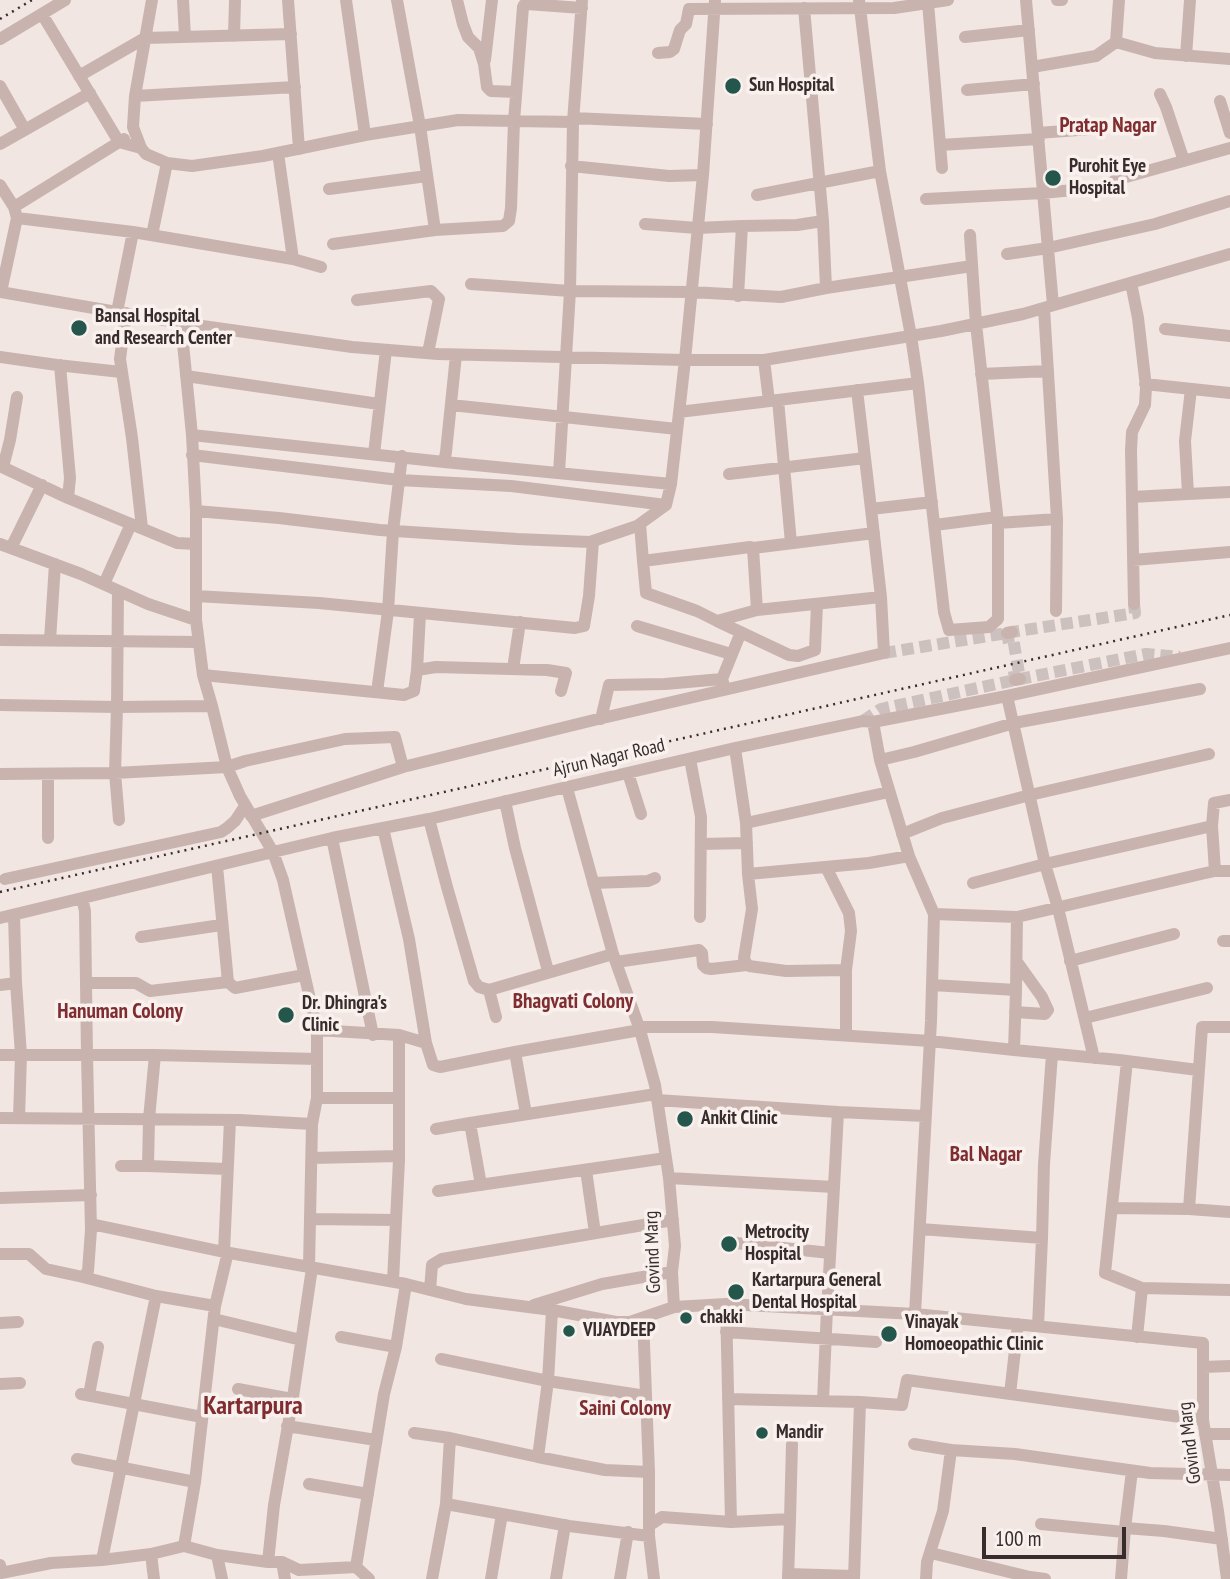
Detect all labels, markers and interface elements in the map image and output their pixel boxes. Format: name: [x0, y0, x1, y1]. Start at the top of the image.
place label: Sun Hospital: [749, 75, 834, 97]
marker: Sun Hospital: [723, 76, 743, 96]
district label: Pratap Nagar: [1060, 113, 1156, 139]
place label: Purohit Eye Hospital: [1069, 156, 1146, 200]
marker: Purohit Eye Hospital: [1043, 168, 1063, 188]
place label: Bansal Hospital and Research Center: [95, 306, 232, 350]
marker: Bansal Hospital and Research Center: [69, 318, 89, 338]
street label: Ajrun Nagar Road: [551, 734, 667, 782]
district label: Bhagvati Colony: [513, 989, 633, 1015]
place label: Dr. Dhingra's Clinic: [302, 993, 387, 1037]
district label: Hanuman Colony: [57, 999, 183, 1025]
marker: Dr. Dhingra's Clinic: [276, 1005, 296, 1025]
place label: Ankit Clinic: [701, 1108, 778, 1130]
marker: Ankit Clinic: [675, 1109, 695, 1129]
district label: Bal Nagar: [950, 1142, 1022, 1168]
street label: Govind Marg: [640, 1210, 666, 1294]
place label: Metrocity Hospital: [745, 1222, 809, 1266]
marker: Metrocity Hospital: [719, 1234, 739, 1254]
place label: Kartarpura General Dental Hospital: [752, 1270, 881, 1314]
marker: Kartarpura General Dental Hospital: [726, 1282, 746, 1302]
place label: chakki: [700, 1307, 743, 1329]
marker: chakki: [678, 1310, 694, 1326]
place label: Vinayak Homoeopathic Clinic: [905, 1312, 1043, 1356]
place label: VIJAYDEEP: [583, 1320, 656, 1342]
marker: VIJAYDEEP: [561, 1323, 577, 1339]
marker: Vinayak Homoeopathic Clinic: [879, 1324, 899, 1344]
district label: Kartarpura: [203, 1391, 303, 1423]
district label: Saini Colony: [579, 1396, 671, 1422]
street label: Govind Marg: [1174, 1401, 1206, 1485]
place label: Mandir: [776, 1422, 823, 1444]
marker: Mandir: [754, 1425, 770, 1441]
scale bar: [985, 1512, 1128, 1556]
text: 100 m: [995, 1525, 1041, 1552]

